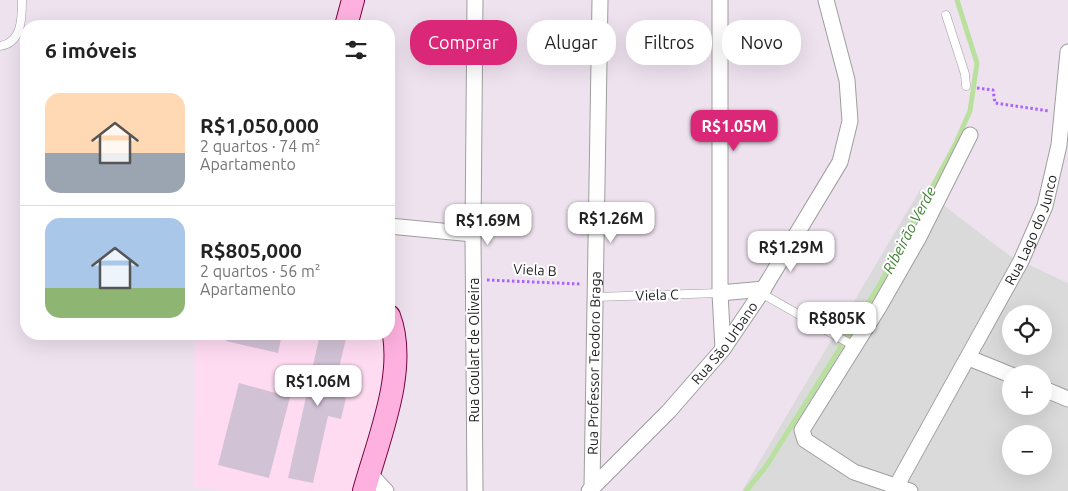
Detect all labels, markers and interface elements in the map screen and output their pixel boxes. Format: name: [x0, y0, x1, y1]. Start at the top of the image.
chip: Comprar: [410, 20, 517, 65]
chip: Alugar: [527, 20, 616, 65]
chip: Filtros: [626, 20, 712, 65]
chip: Novo: [722, 20, 801, 65]
icon: filters: [342, 36, 370, 64]
text: 6 imóveis: [45, 38, 137, 62]
pin: R$1.05M: [688, 110, 780, 152]
icon: home: [85, 113, 145, 173]
text: R$1,050,000: [200, 113, 319, 137]
text: R$1.05M: [702, 117, 766, 135]
text: 2 quartos · 74 m²: [200, 137, 321, 155]
text: Apartamento: [200, 155, 296, 173]
street label: Rua Lago do Junco: [1001, 173, 1060, 288]
water label: Ribeirão Verde: [879, 183, 939, 276]
pin: R$1.26M: [565, 202, 657, 244]
pin: R$1.69M: [442, 204, 534, 246]
text: R$1.26M: [579, 209, 643, 227]
text: R$1.69M: [456, 211, 520, 229]
pin: R$1.29M: [745, 230, 837, 273]
icon: home: [85, 238, 145, 298]
text: R$805,000: [200, 238, 302, 262]
text: R$1.29M: [759, 238, 823, 256]
street label: Viela B: [513, 261, 557, 279]
text: 2 quartos · 56 m²: [200, 262, 321, 280]
street label: Rua Professor Teodoro Braga: [585, 271, 604, 455]
street label: Rua Goulart de Oliveira: [466, 278, 482, 422]
text: Apartamento: [200, 280, 296, 298]
street label: Viela C: [635, 286, 679, 304]
street label: Rua São Urbano: [688, 299, 761, 388]
pin: R$805K: [796, 302, 878, 344]
map controls: [1002, 305, 1052, 475]
button: locate: [1002, 305, 1052, 355]
text: R$805K: [808, 309, 866, 327]
pin: R$1.06M: [272, 364, 364, 407]
button: +: [1002, 365, 1052, 415]
text: R$1.06M: [286, 372, 350, 390]
button: −: [1002, 425, 1052, 475]

